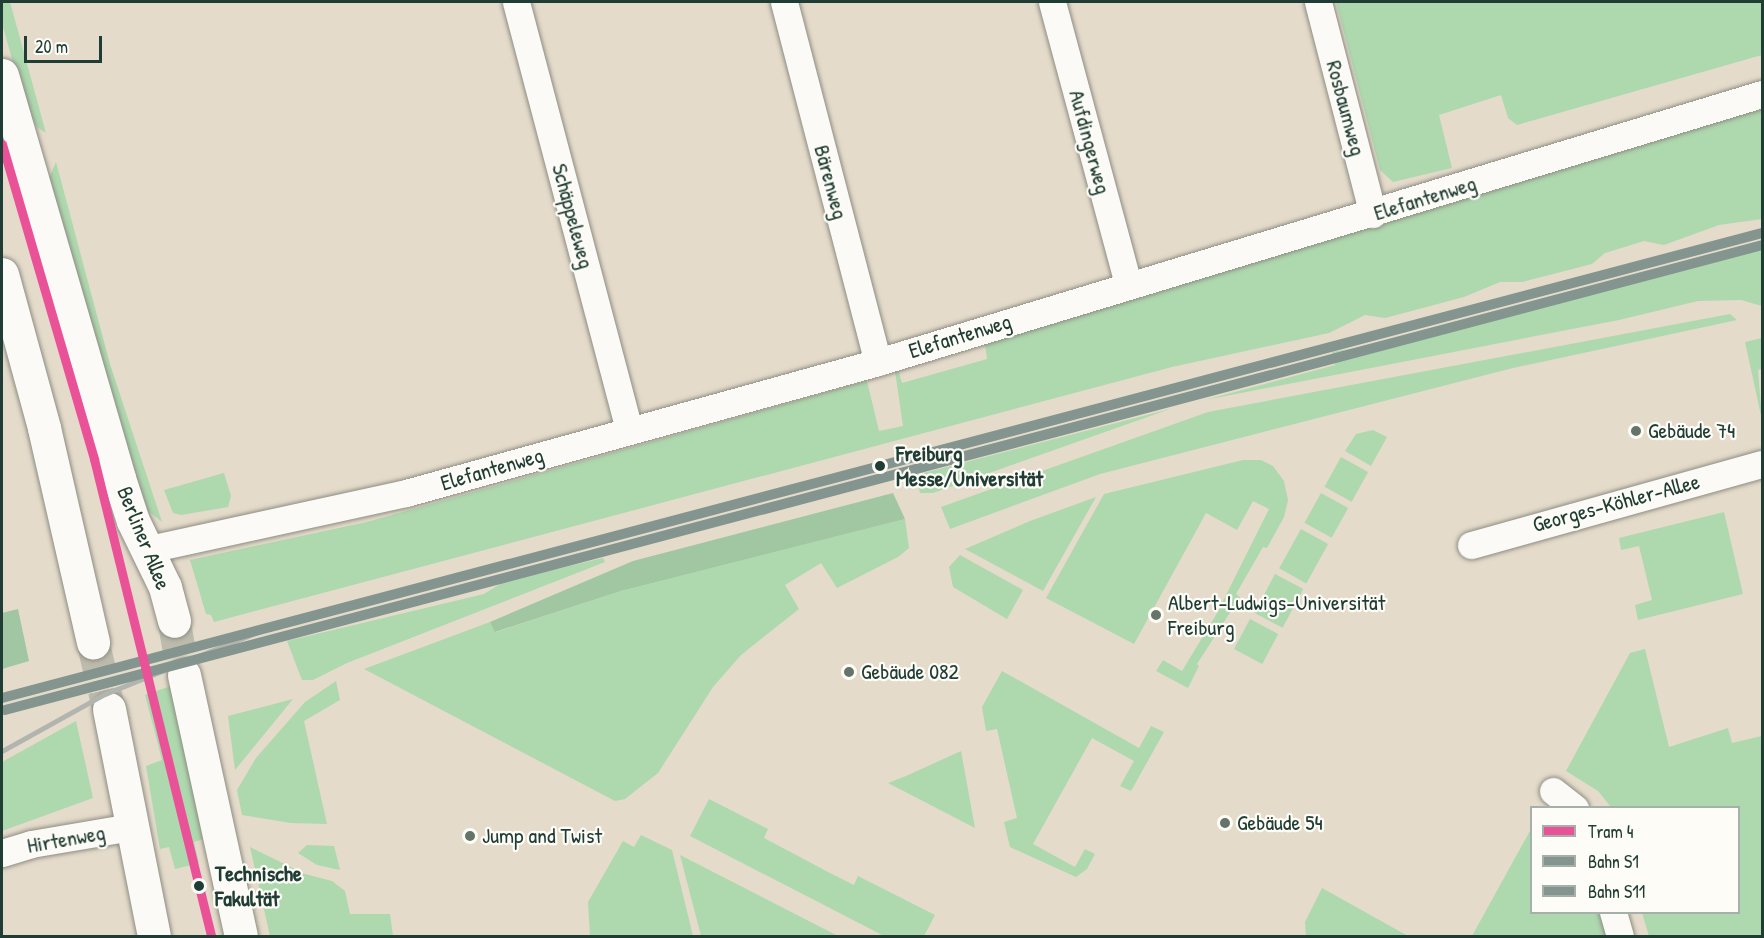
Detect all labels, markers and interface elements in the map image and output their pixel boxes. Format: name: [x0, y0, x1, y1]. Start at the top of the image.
scale bar: [27, 24, 105, 62]
text: 20 m: [35, 34, 68, 59]
street label: Rosbaumweg: [1321, 57, 1371, 159]
street label: Aufdingerweg: [1063, 87, 1117, 197]
street label: Bärenweg: [808, 142, 854, 222]
street label: Schäppeleweg: [546, 161, 600, 271]
street label: Elefantenweg: [1371, 170, 1479, 226]
street label: Elefantenweg: [906, 308, 1014, 364]
place label: Gebäude 74: [1648, 418, 1735, 444]
marker: Gebäude 74: [1629, 424, 1643, 438]
place label: Freiburg Messe/Universität: [896, 440, 1043, 492]
street label: Elefantenweg: [438, 442, 546, 496]
marker: Freiburg Messe/Universität: [869, 455, 891, 477]
street label: Georges-Köhler-Allee: [1530, 468, 1702, 538]
street label: Berliner Allee: [111, 482, 177, 594]
place label: Albert-Ludwigs-Universität Freiburg: [1168, 589, 1385, 640]
marker: Albert-Ludwigs-Universität Freiburg: [1149, 608, 1163, 622]
place label: Gebäude 082: [861, 659, 959, 685]
marker: Gebäude 082: [842, 665, 856, 679]
legend: [1530, 806, 1740, 914]
place label: Gebäude 54: [1237, 810, 1323, 836]
marker: Gebäude 54: [1218, 816, 1232, 830]
street label: Hirtenweg: [25, 819, 107, 859]
text: Tram 4: [1588, 819, 1634, 844]
place label: Jump and Twist: [482, 823, 602, 849]
marker: Jump and Twist: [463, 829, 477, 843]
text: Bahn S1: [1588, 849, 1639, 874]
place label: Technische Fakultät: [215, 860, 302, 912]
marker: Technische Fakultät: [188, 875, 210, 897]
text: Bahn S11: [1588, 879, 1645, 904]

